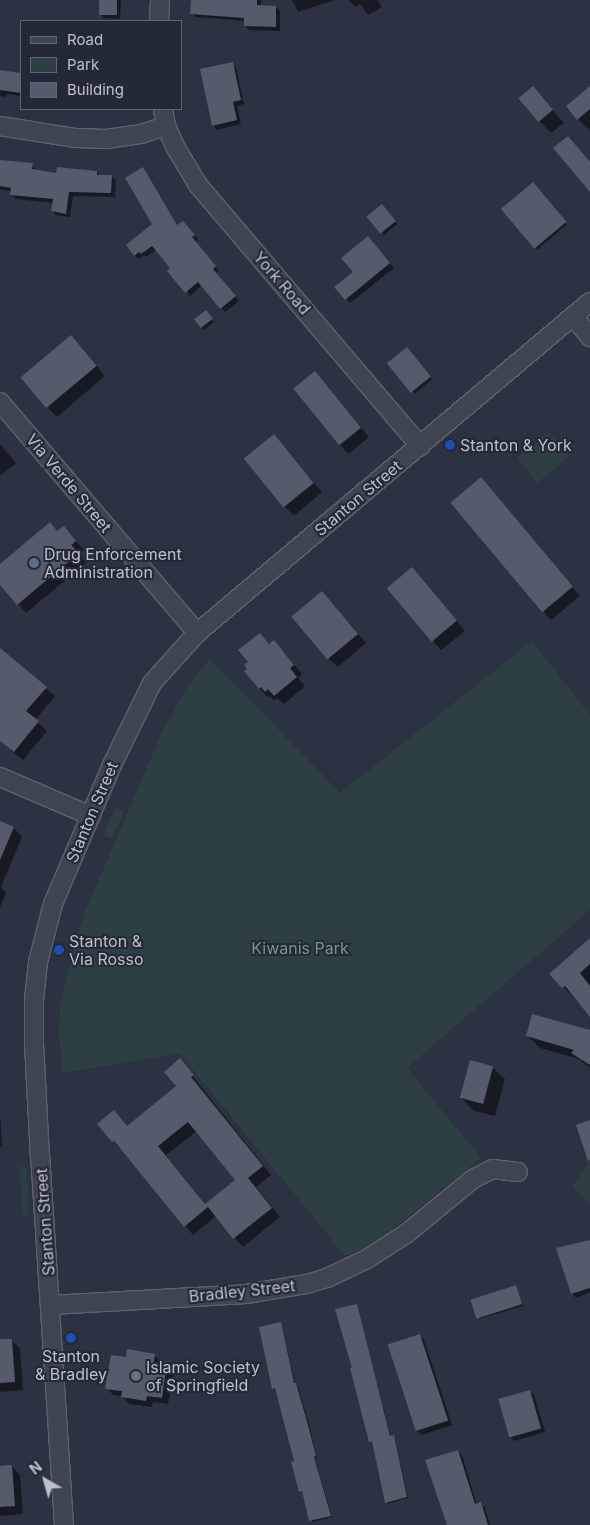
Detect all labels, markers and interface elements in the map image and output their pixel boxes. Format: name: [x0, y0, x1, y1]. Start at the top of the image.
legend: [20, 20, 182, 110]
text: Road: [67, 30, 103, 49]
text: Park: [67, 55, 99, 74]
text: Building: [67, 80, 124, 99]
street label: York Road: [249, 248, 315, 318]
street label: Via Verde Street: [22, 430, 116, 536]
place label: Stanton & York: [460, 435, 572, 455]
marker: Stanton & York: [444, 439, 456, 451]
street label: Stanton Street: [311, 456, 405, 540]
place label: Drug Enforcement Administration: [44, 544, 182, 582]
marker: Drug Enforcement Administration: [28, 557, 40, 569]
street label: Stanton Street: [62, 759, 122, 865]
place label: Stanton & Via Rosso: [69, 931, 144, 969]
park label: Kiwanis Park: [251, 938, 349, 958]
marker: Stanton & Via Rosso: [53, 944, 65, 956]
street label: Stanton Street: [32, 1168, 58, 1276]
street label: Bradley Street: [188, 1276, 296, 1306]
marker: Stanton & Bradley: [65, 1332, 77, 1344]
place label: Stanton & Bradley: [35, 1346, 107, 1384]
place label: Islamic Society of Springfield: [146, 1357, 260, 1395]
marker: Islamic Society of Springfield: [130, 1370, 142, 1382]
north arrow: [20, 1455, 70, 1505]
text: N: [26, 1458, 45, 1478]

